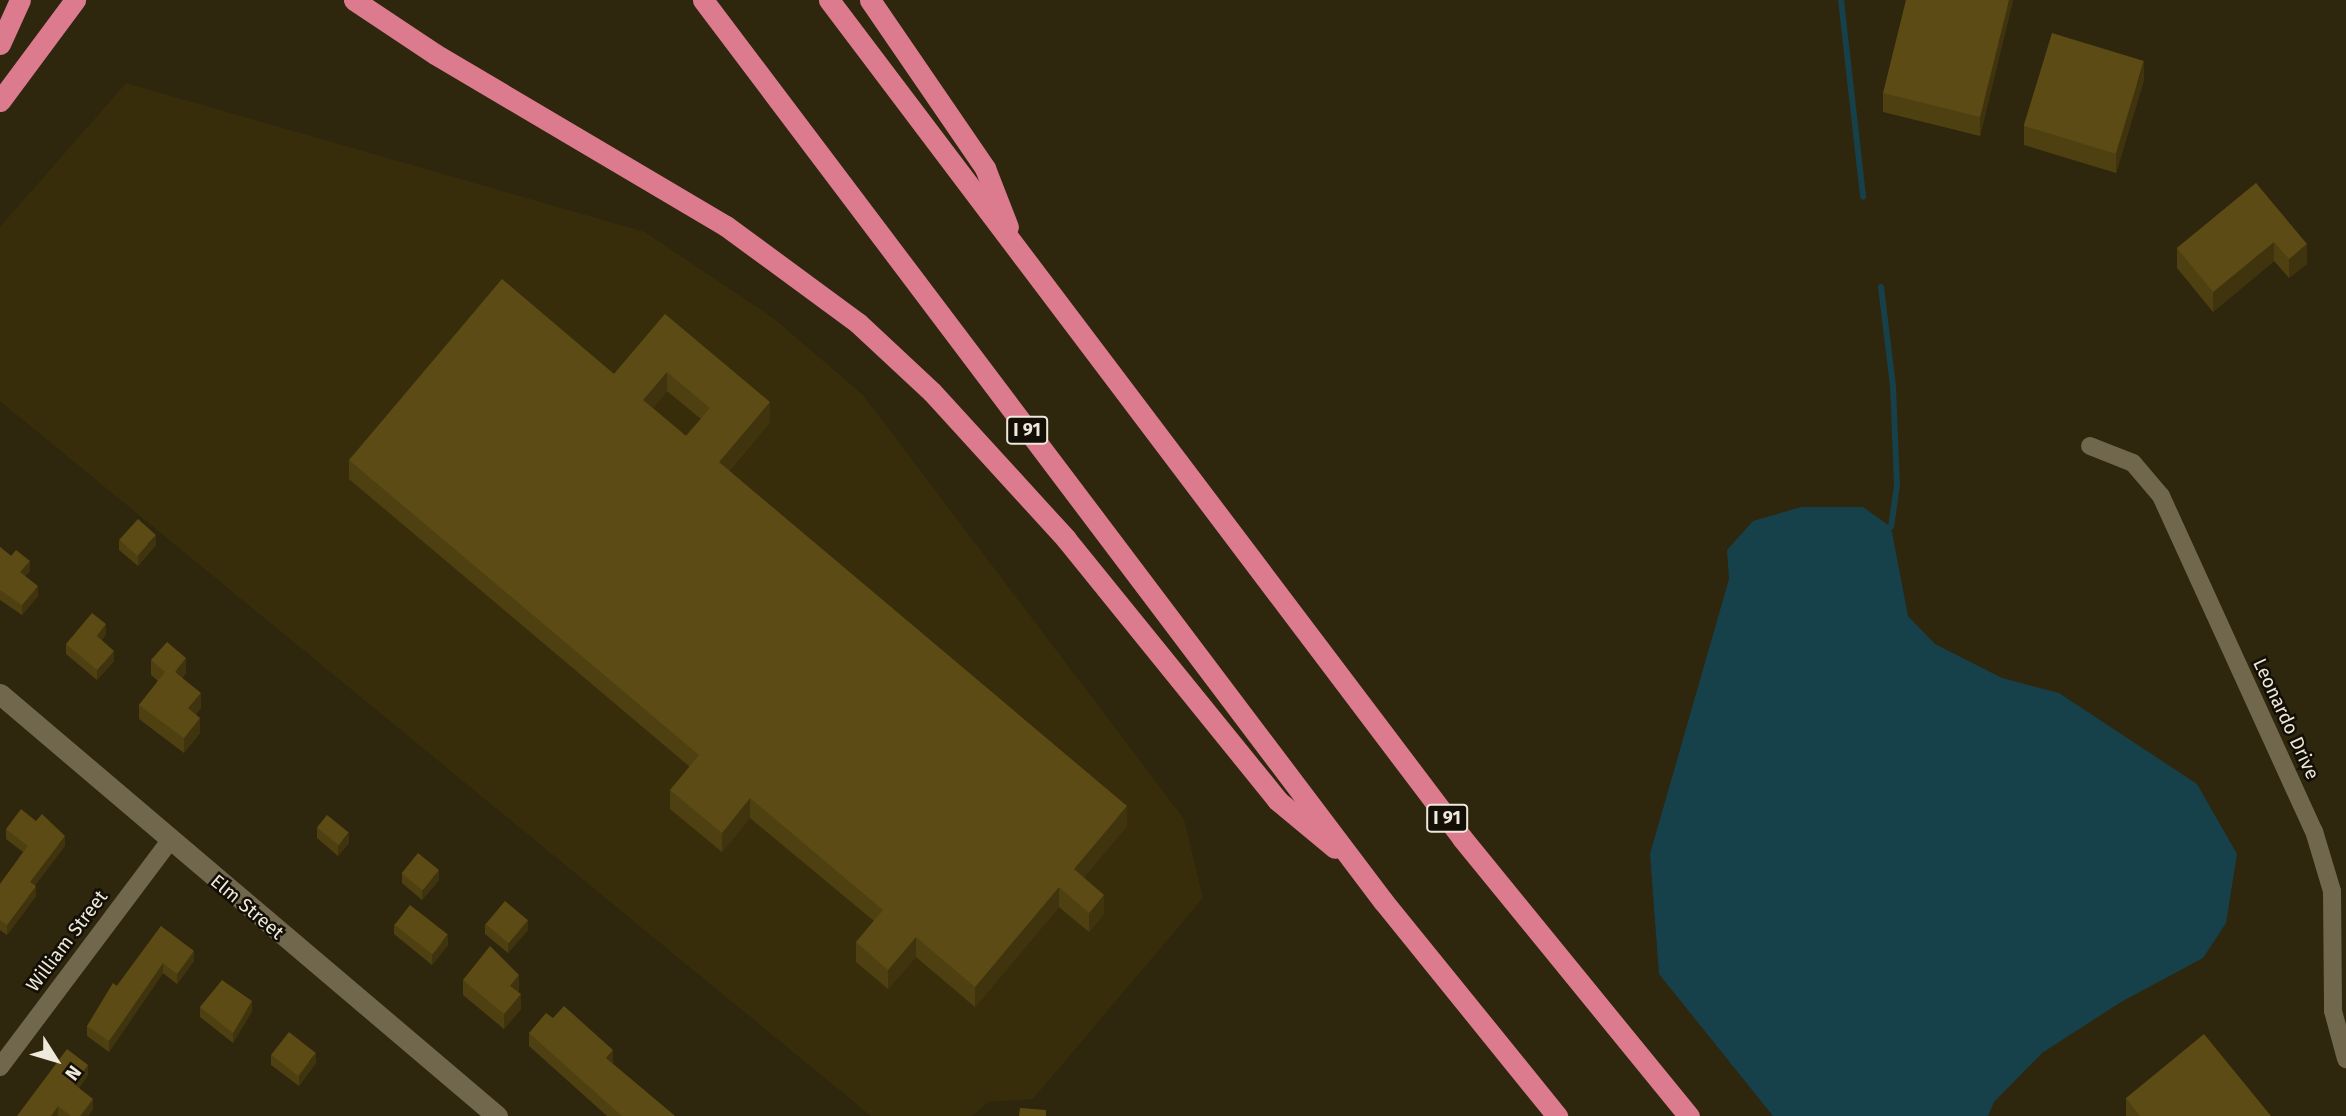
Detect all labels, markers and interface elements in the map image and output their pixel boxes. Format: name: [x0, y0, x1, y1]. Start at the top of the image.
road number: I 91: [1006, 416, 1048, 444]
street label: Leonardo Drive: [2248, 655, 2324, 783]
road number: I 91: [1426, 804, 1468, 832]
street label: Elm Street: [206, 870, 288, 944]
street label: William Street: [22, 886, 112, 996]
north arrow: [21, 1025, 91, 1095]
text: N: [60, 1061, 86, 1085]

